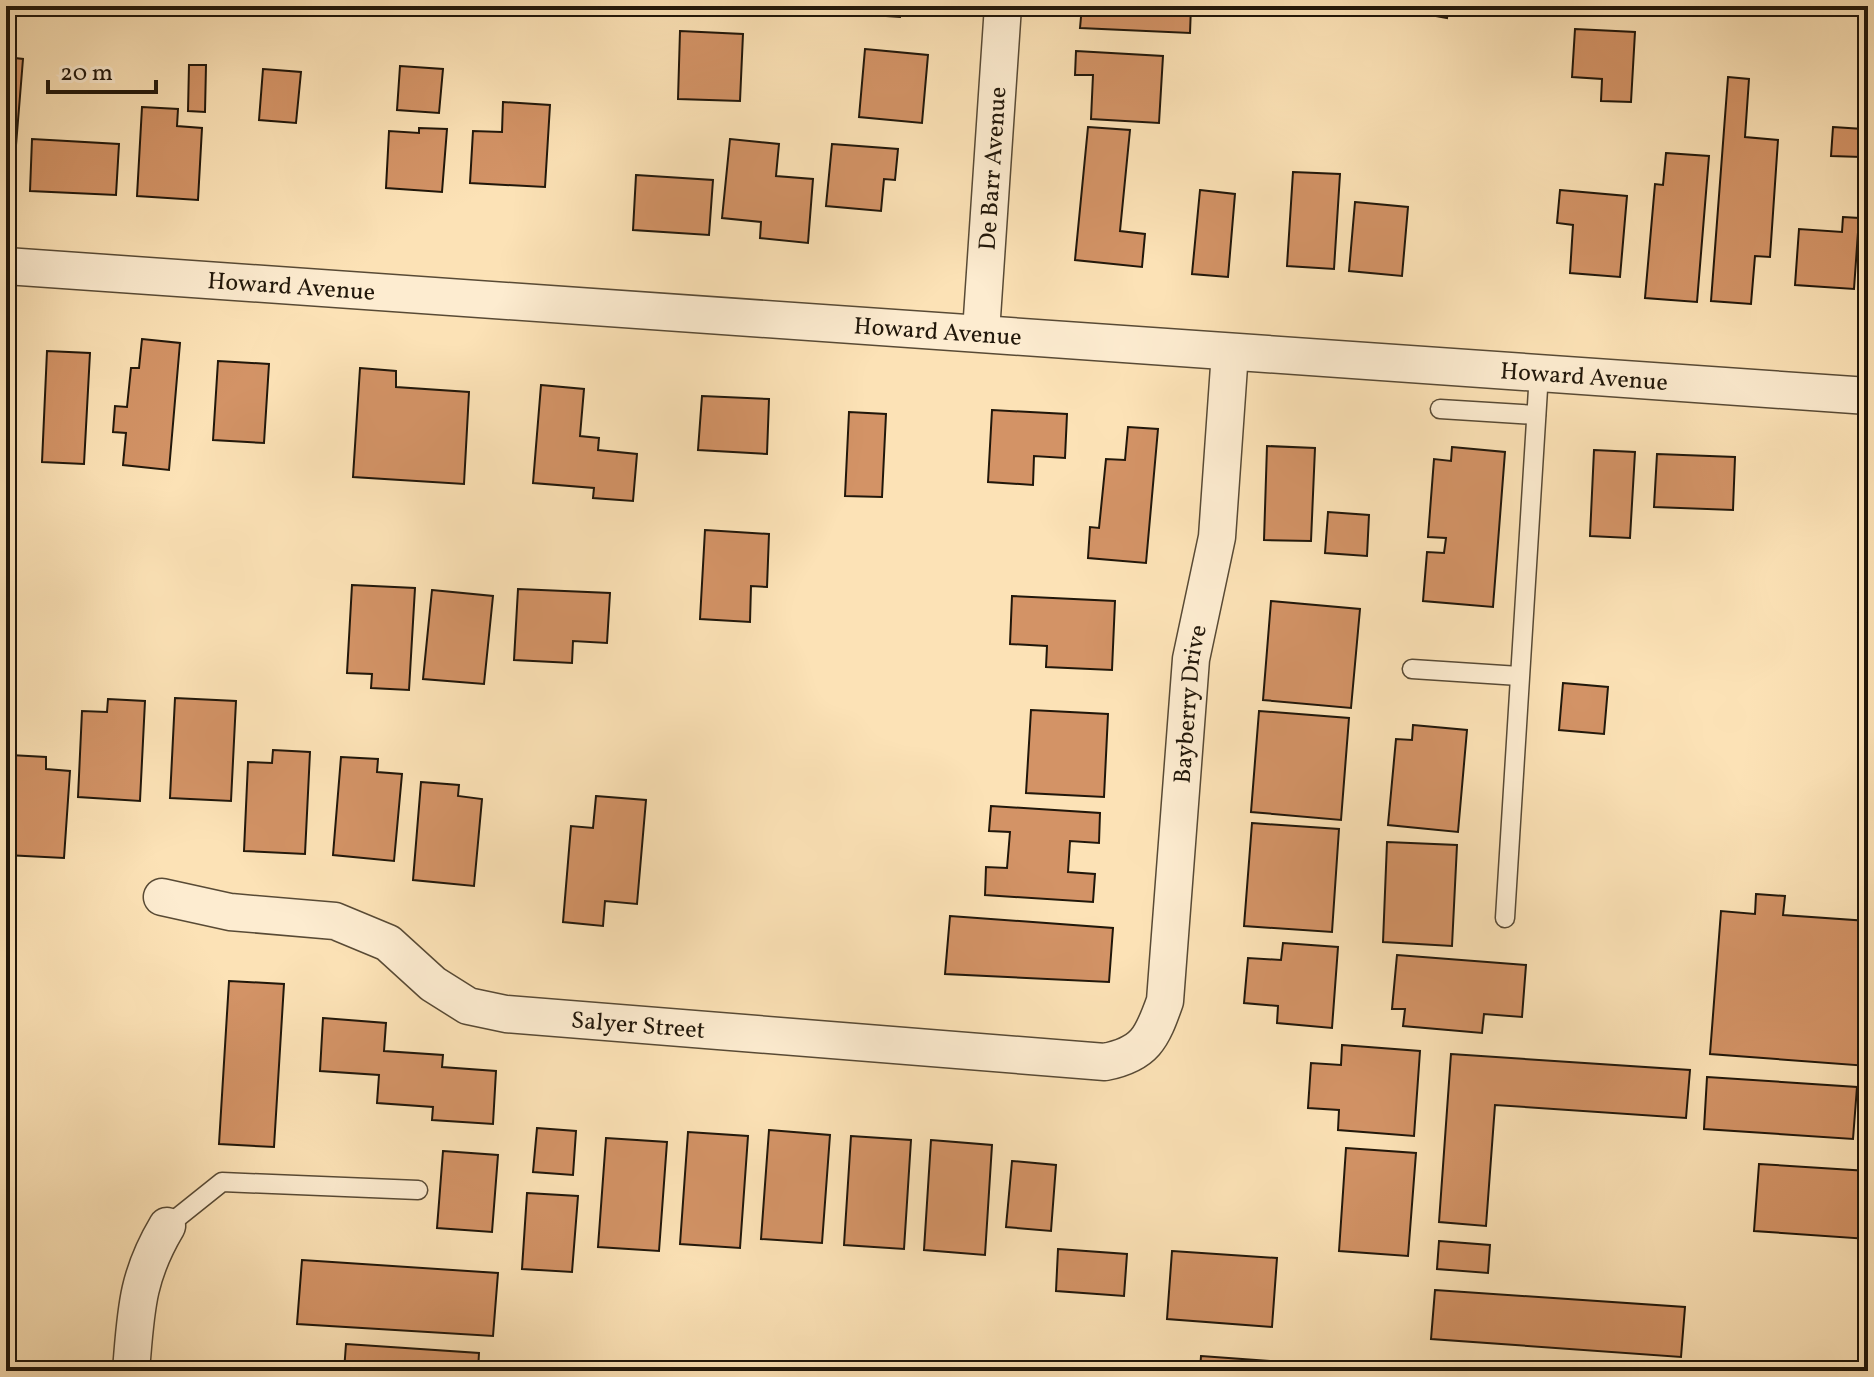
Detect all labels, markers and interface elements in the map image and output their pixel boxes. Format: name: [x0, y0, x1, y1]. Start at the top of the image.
scale bar: [48, 44, 156, 94]
text: 20 m: [60, 57, 113, 91]
street label: De Barr Avenue: [972, 85, 1017, 252]
street label: Howard Avenue: [206, 265, 376, 311]
street label: Howard Avenue: [853, 310, 1023, 356]
street label: Howard Avenue: [1499, 355, 1669, 401]
street label: Bayberry Drive: [1167, 622, 1217, 785]
street label: Salyer Street: [570, 1004, 706, 1049]

